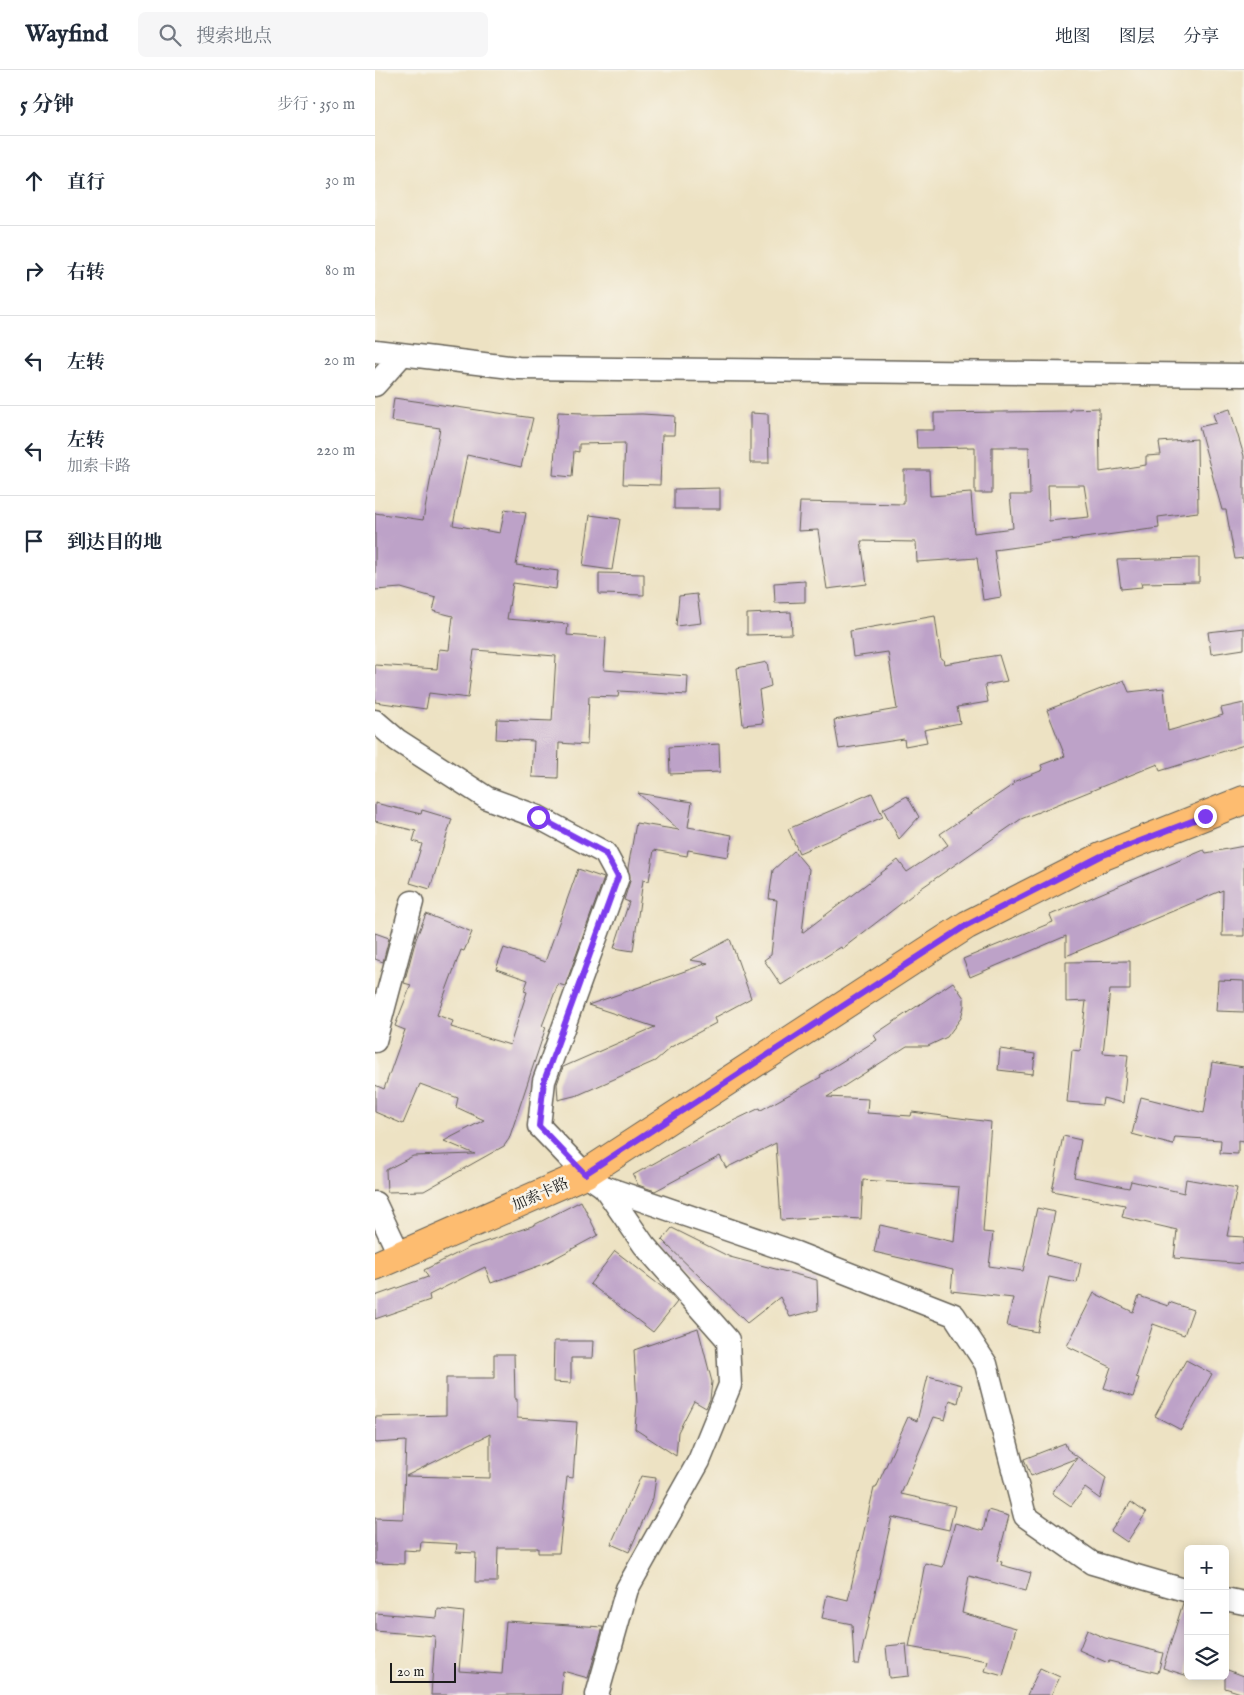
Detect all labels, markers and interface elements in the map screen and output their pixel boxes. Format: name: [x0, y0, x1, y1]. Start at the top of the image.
search box: [138, 12, 488, 57]
text: Wayfind: [25, 19, 108, 50]
icon: search: [156, 21, 184, 49]
text: 搜索地点: [196, 25, 272, 49]
text: 地图: [1055, 26, 1091, 49]
text: 图层: [1119, 26, 1155, 49]
text: 分享: [1183, 26, 1219, 49]
text: 5 分钟: [20, 92, 74, 119]
text: 步行 · 350 m: [277, 95, 355, 115]
icon: ahead: [20, 167, 48, 195]
text: 直行: [67, 171, 105, 195]
text: 30 m: [325, 171, 355, 191]
icon: right: [20, 257, 48, 285]
text: 右转: [67, 261, 105, 285]
text: 80 m: [325, 261, 355, 281]
icon: left: [20, 347, 48, 375]
text: 左转: [67, 351, 105, 375]
text: 20 m: [324, 351, 355, 371]
text: 左转: [67, 429, 105, 453]
icon: left: [20, 437, 48, 465]
text: 220 m: [316, 441, 355, 461]
text: 加索卡路: [67, 457, 131, 477]
icon: arrive: [20, 527, 48, 555]
text: 到达目的地: [67, 531, 162, 555]
route end: [1194, 805, 1217, 828]
route start: [527, 806, 550, 829]
street label: 加索卡路: [509, 1174, 571, 1215]
map controls: [1184, 1545, 1229, 1680]
button: +: [1184, 1545, 1229, 1590]
button: −: [1184, 1590, 1229, 1635]
button: layers: [1184, 1635, 1229, 1680]
scale bar: [390, 1660, 456, 1683]
text: 20 m: [397, 1663, 424, 1681]

